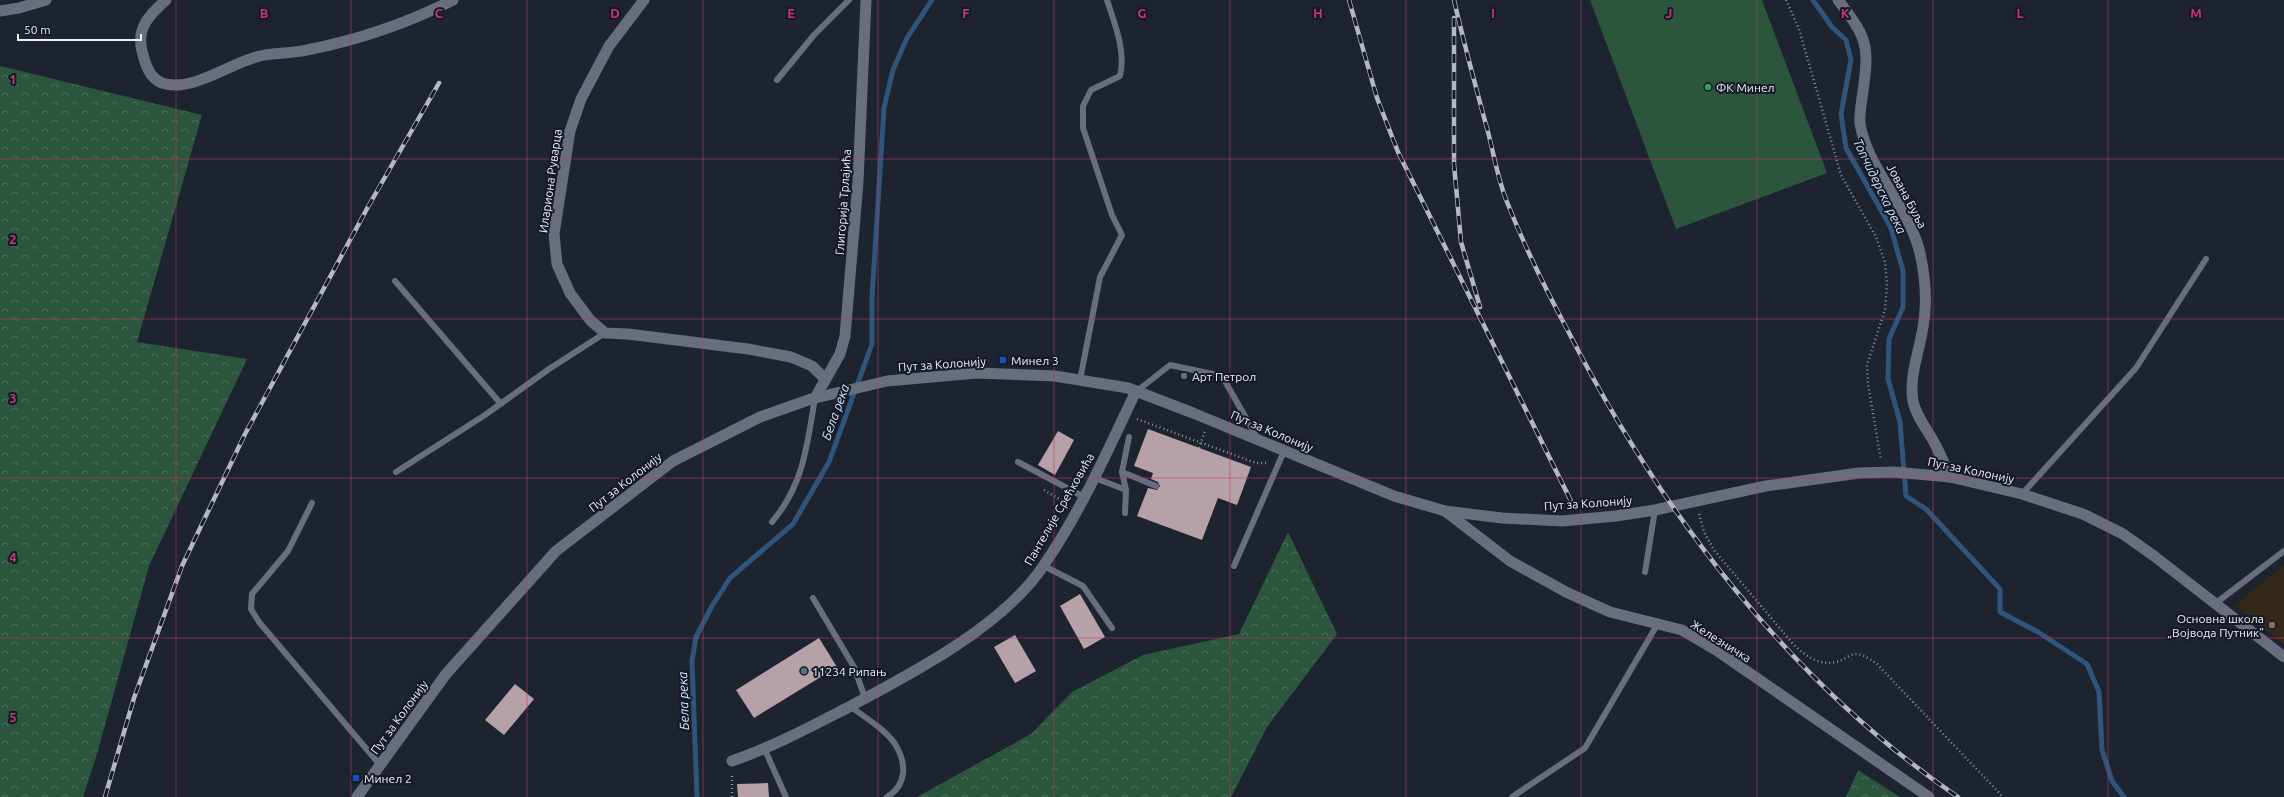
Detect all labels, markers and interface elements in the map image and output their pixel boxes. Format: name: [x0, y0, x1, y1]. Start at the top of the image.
text: B: [260, 6, 269, 20]
text: C: [435, 6, 444, 20]
text: D: [610, 6, 620, 20]
text: E: [787, 6, 795, 20]
text: F: [962, 6, 970, 20]
text: G: [1138, 6, 1147, 20]
text: H: [1313, 6, 1323, 20]
text: I: [1491, 6, 1495, 20]
text: J: [1666, 6, 1672, 20]
text: K: [1841, 6, 1850, 20]
text: L: [2016, 6, 2024, 20]
text: M: [2190, 6, 2202, 20]
scale bar: [18, 16, 141, 42]
text: 50 m: [24, 23, 51, 36]
text: 1: [9, 72, 17, 86]
place label: ФК Минел: [1716, 81, 1775, 94]
marker: ФК Минел: [1703, 82, 1713, 92]
street label: Илариона Руварца: [536, 128, 564, 234]
water label: Топчидерска река: [1851, 136, 1909, 236]
street label: Глигорија Трлајића: [833, 148, 853, 256]
street label: Јована Буља: [1885, 162, 1929, 230]
text: 2: [9, 232, 17, 246]
street label: Пут за Колонију: [898, 354, 987, 374]
place label: Минел 3: [1011, 354, 1059, 367]
marker: Минел 3: [998, 355, 1008, 365]
place label: Арт Петрол: [1192, 370, 1256, 383]
marker: Арт Петрол: [1179, 371, 1189, 381]
water label: Бела река: [818, 382, 852, 442]
text: 3: [9, 391, 17, 405]
street label: Пут за Колонију: [1229, 408, 1315, 454]
street label: Пут за Колонију: [586, 450, 664, 514]
street label: Пантелије Срећковића: [1022, 451, 1096, 567]
street label: Пут за Колонију: [1927, 454, 2016, 486]
street label: Пут за Колонију: [1544, 493, 1633, 513]
text: 4: [9, 550, 17, 564]
place label: Основна школа „Војвода Путник”: [2167, 612, 2264, 639]
street label: Железничка: [1688, 617, 1754, 665]
marker: Основна школа „Војвода Путник”: [2267, 620, 2277, 630]
place label: 11234 Рипањ: [812, 665, 886, 678]
marker: 11234 Рипањ: [799, 666, 809, 676]
water label: Бела река: [675, 672, 691, 730]
street label: Пут за Колонију: [368, 677, 430, 756]
text: 5: [9, 710, 17, 724]
place label: Минел 2: [364, 772, 412, 785]
marker: Минел 2: [351, 773, 361, 783]

